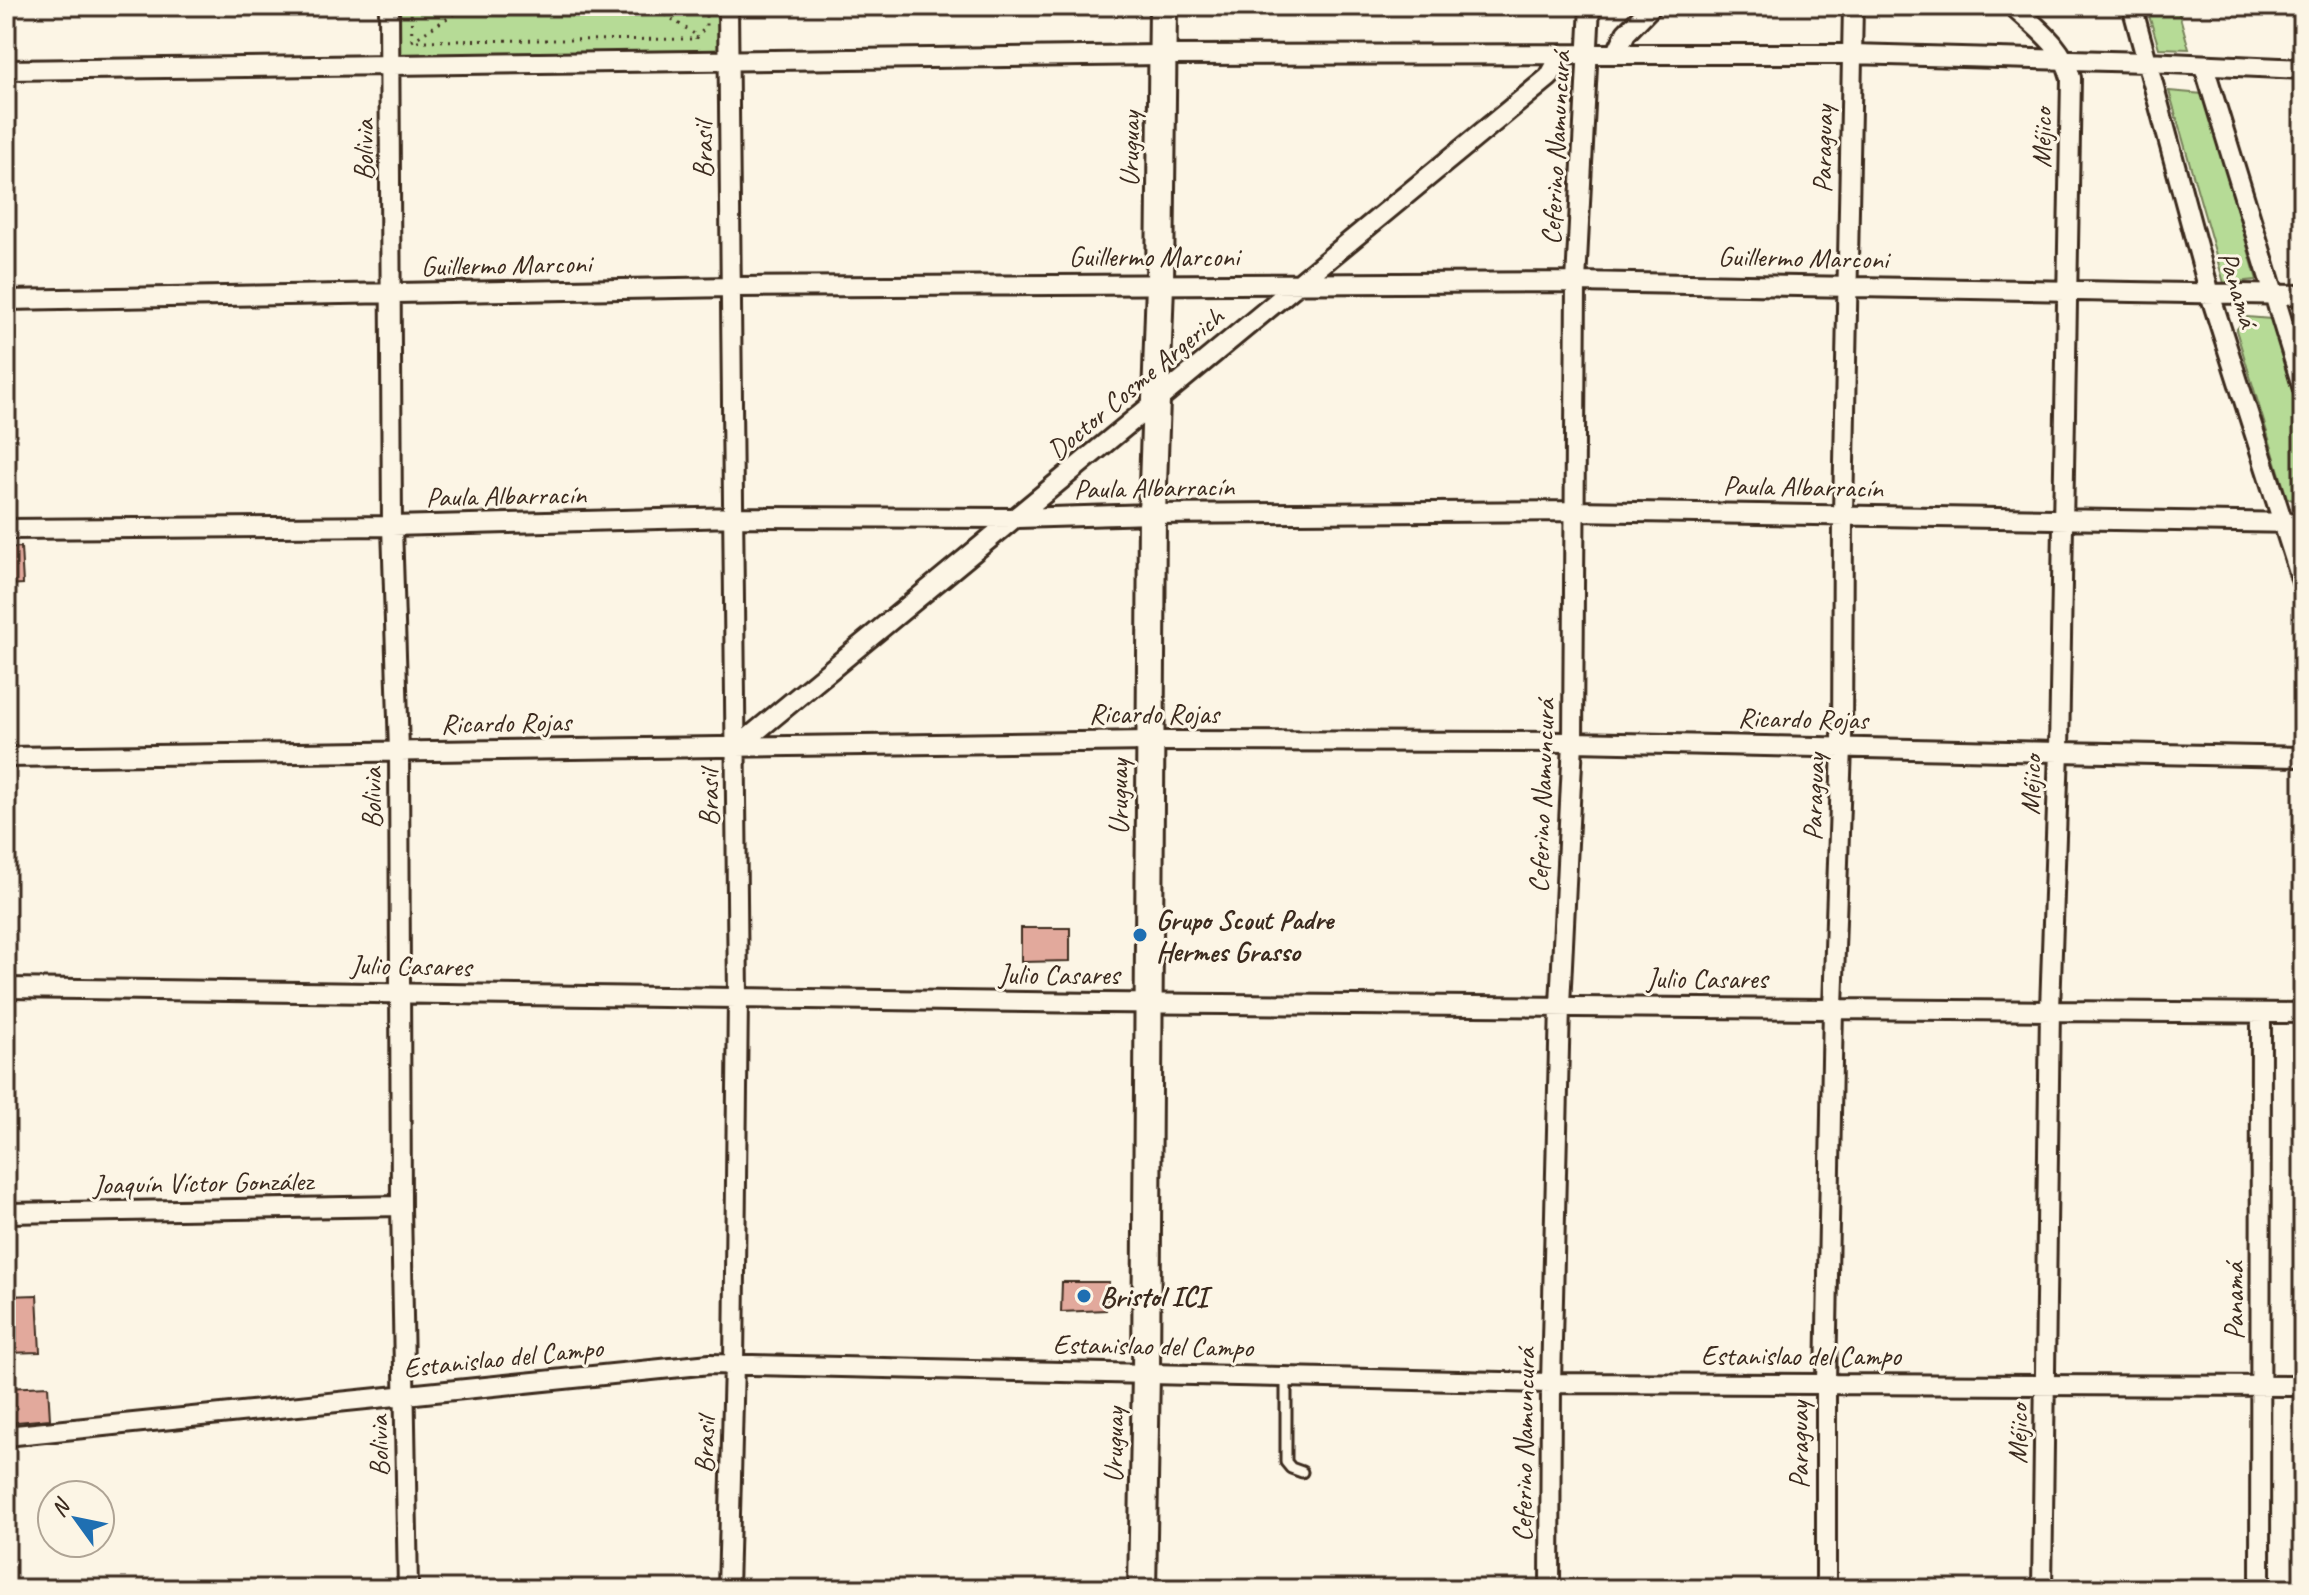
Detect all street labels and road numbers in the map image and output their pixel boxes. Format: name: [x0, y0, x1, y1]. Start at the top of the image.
street label: Ceferino Namuncurá: [1533, 48, 1578, 246]
street label: Paraguay: [1804, 103, 1841, 193]
street label: Méjico: [2023, 105, 2060, 168]
street label: Uruguay: [1111, 108, 1148, 187]
street label: Brasil: [685, 117, 720, 178]
street label: Bolivia: [346, 118, 381, 181]
street label: Guillermo Marconi: [1069, 239, 1243, 274]
street label: Guillermo Marconi: [1717, 239, 1892, 277]
street label: Guillermo Marconi: [421, 245, 595, 283]
street label: Panamá: [2210, 247, 2267, 334]
street label: Doctor Cosme Argerich: [1040, 298, 1232, 467]
street label: Paula Albarracín: [1723, 468, 1885, 505]
street label: Paula Albarracín: [1074, 469, 1236, 506]
street label: Paula Albarracín: [426, 477, 588, 514]
street label: Ricardo Rojas: [1089, 696, 1222, 731]
street label: Ceferino Namuncurá: [1521, 696, 1562, 894]
street label: Ricardo Rojas: [1738, 700, 1871, 737]
street label: Ricardo Rojas: [441, 704, 574, 741]
street label: Paraguay: [1794, 750, 1833, 841]
street label: Méjico: [2012, 751, 2049, 816]
street label: Uruguay: [1101, 757, 1136, 835]
street label: Brasil: [691, 765, 726, 826]
street label: Bolivia: [354, 766, 389, 829]
street label: Julio Casares: [348, 947, 474, 984]
street label: Julio Casares: [997, 957, 1122, 992]
street label: Julio Casares: [1645, 961, 1770, 996]
street label: Joaquín Víctor González: [91, 1163, 315, 1202]
street label: Panamá: [2216, 1260, 2251, 1340]
street label: Estanislao del Campo: [1053, 1326, 1255, 1365]
street label: Estanislao del Campo: [402, 1329, 606, 1385]
street label: Estanislao del Campo: [1701, 1338, 1903, 1373]
street label: Ceferino Namuncurá: [1504, 1345, 1543, 1542]
street label: Paraguay: [1781, 1399, 1816, 1489]
street label: Méjico: [1999, 1401, 2036, 1464]
street label: Uruguay: [1095, 1404, 1132, 1483]
street label: Brasil: [686, 1411, 723, 1474]
street label: Bolivia: [360, 1413, 397, 1477]

